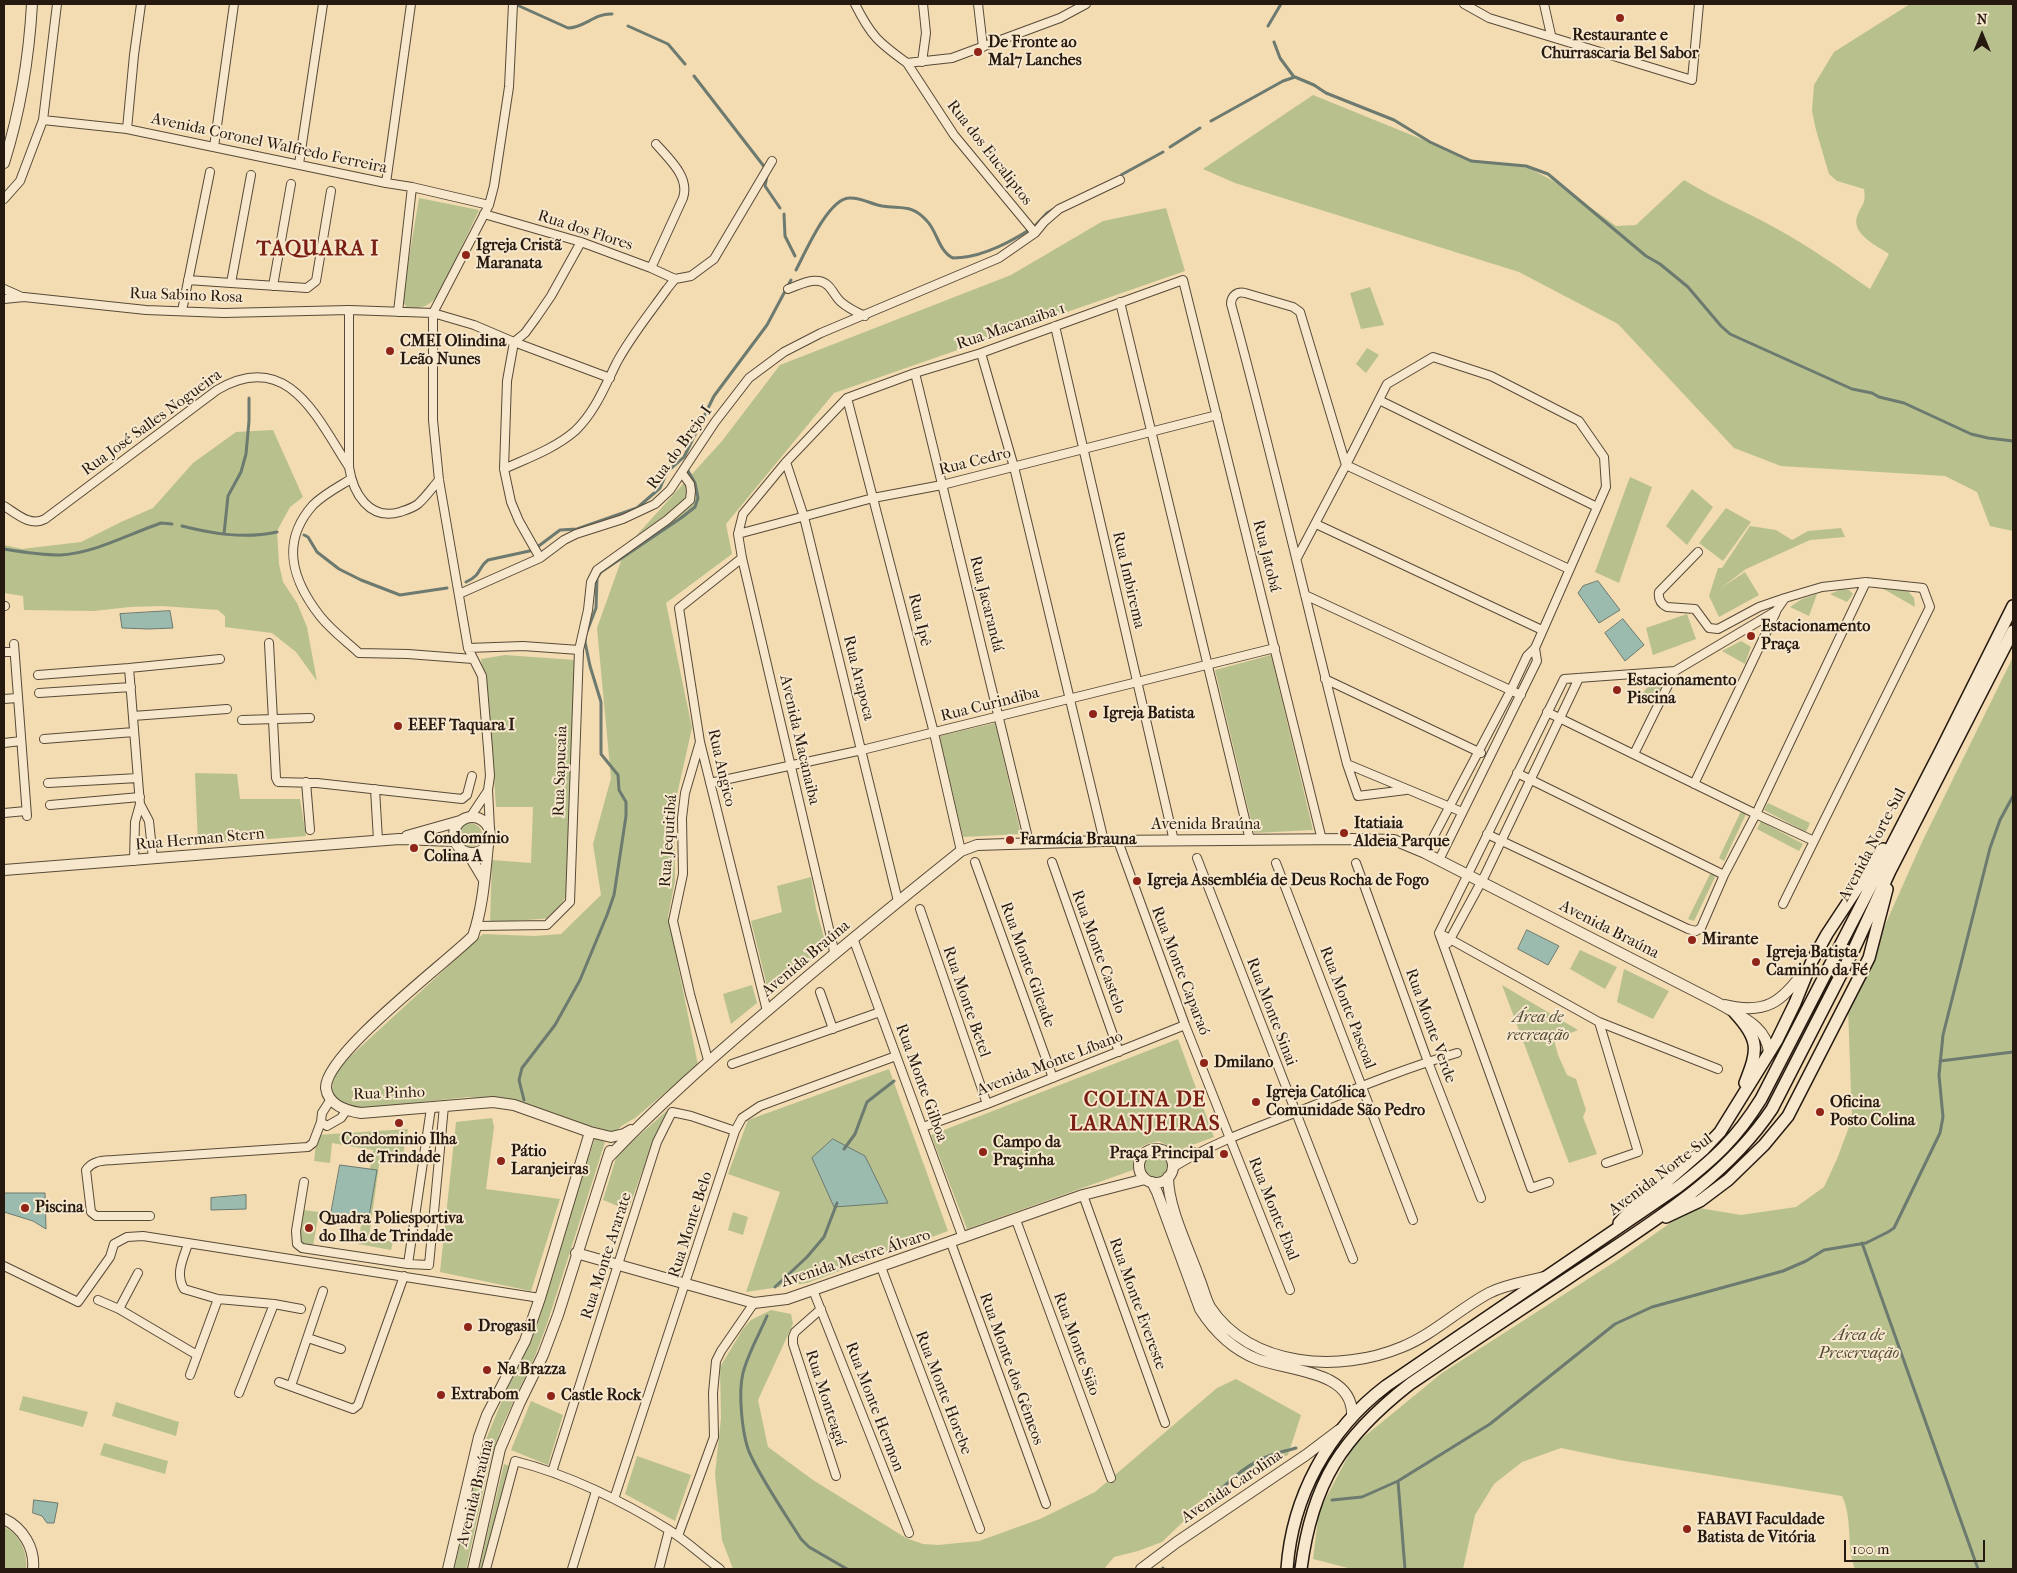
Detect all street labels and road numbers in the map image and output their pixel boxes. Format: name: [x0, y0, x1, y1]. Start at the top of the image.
street label: Rua dos Eucaliptos: [942, 97, 1036, 209]
street label: Avenida Coronel Walfredo Ferreira: [149, 110, 389, 178]
street label: Rua dos Flores: [535, 207, 635, 255]
street label: Rua Sabino Rosa: [129, 284, 243, 308]
street label: Rua Macanaiba 1: [954, 299, 1068, 355]
street label: Rua José Salles Nogueira: [78, 366, 226, 480]
street label: Rua do Brejo I: [643, 403, 717, 493]
street label: Rua Cedro: [937, 444, 1013, 480]
street label: Rua Jatobá: [1248, 518, 1284, 594]
street label: Rua Imbirema: [1108, 530, 1148, 630]
street label: Rua Jacarandá: [965, 554, 1007, 654]
street label: Rua Ipê: [903, 591, 935, 649]
street label: Rua Arapoca: [838, 633, 878, 723]
street label: Avenida Macanaiba: [775, 673, 823, 807]
street label: Rua Curindiba: [939, 683, 1041, 727]
street label: Rua Sapucaia: [550, 725, 572, 817]
street label: Rua Angico: [703, 727, 739, 809]
street label: Avenida Norte-Sul: [1835, 785, 1911, 905]
street label: Rua Jequitibá: [656, 794, 682, 888]
street label: Avenida Braúna: [1151, 815, 1261, 835]
street label: Rua Herman Stern: [134, 825, 266, 855]
street label: Rua Monte Castelo: [1067, 888, 1129, 1016]
street label: Avenida Braúna: [1556, 897, 1662, 963]
street label: Rua Monte Gileade: [995, 900, 1059, 1030]
street label: Rua Monte Caparaó: [1147, 904, 1213, 1038]
street label: Avenida Braúna: [758, 916, 854, 1002]
street label: Rua Monte Betel: [938, 944, 994, 1060]
street label: Rua Monte Pascoal: [1315, 944, 1379, 1072]
street label: Rua Monte Sinai: [1242, 955, 1300, 1069]
street label: Rua Monte Verde: [1400, 966, 1460, 1086]
street label: Rua Monte Gilboa: [891, 1021, 951, 1145]
street label: Avenida Monte Líbano: [974, 1027, 1126, 1101]
street label: Rua Pinho: [353, 1083, 425, 1105]
street label: Avenida Norte-Sul: [1605, 1130, 1717, 1220]
street label: Rua Monte Ebal: [1244, 1154, 1302, 1264]
street label: Rua Monte Belo: [665, 1169, 717, 1281]
street label: Rua Monte Ararate: [577, 1190, 637, 1322]
street label: Avenida Mestre Álvaro: [779, 1226, 933, 1292]
street label: Rua Monte Evereste: [1104, 1235, 1170, 1373]
street label: Rua Monte dos Gêmeos: [975, 1290, 1047, 1448]
street label: Rua Monte Sião: [1048, 1290, 1104, 1398]
street label: Rua Monte Horebe: [911, 1328, 975, 1458]
street label: Rua Monte Hermon: [840, 1339, 908, 1475]
street label: Rua Monteagá: [800, 1348, 850, 1448]
street label: Avenida Braúna: [453, 1438, 499, 1548]
street label: Avenida Carolina: [1178, 1446, 1286, 1528]

